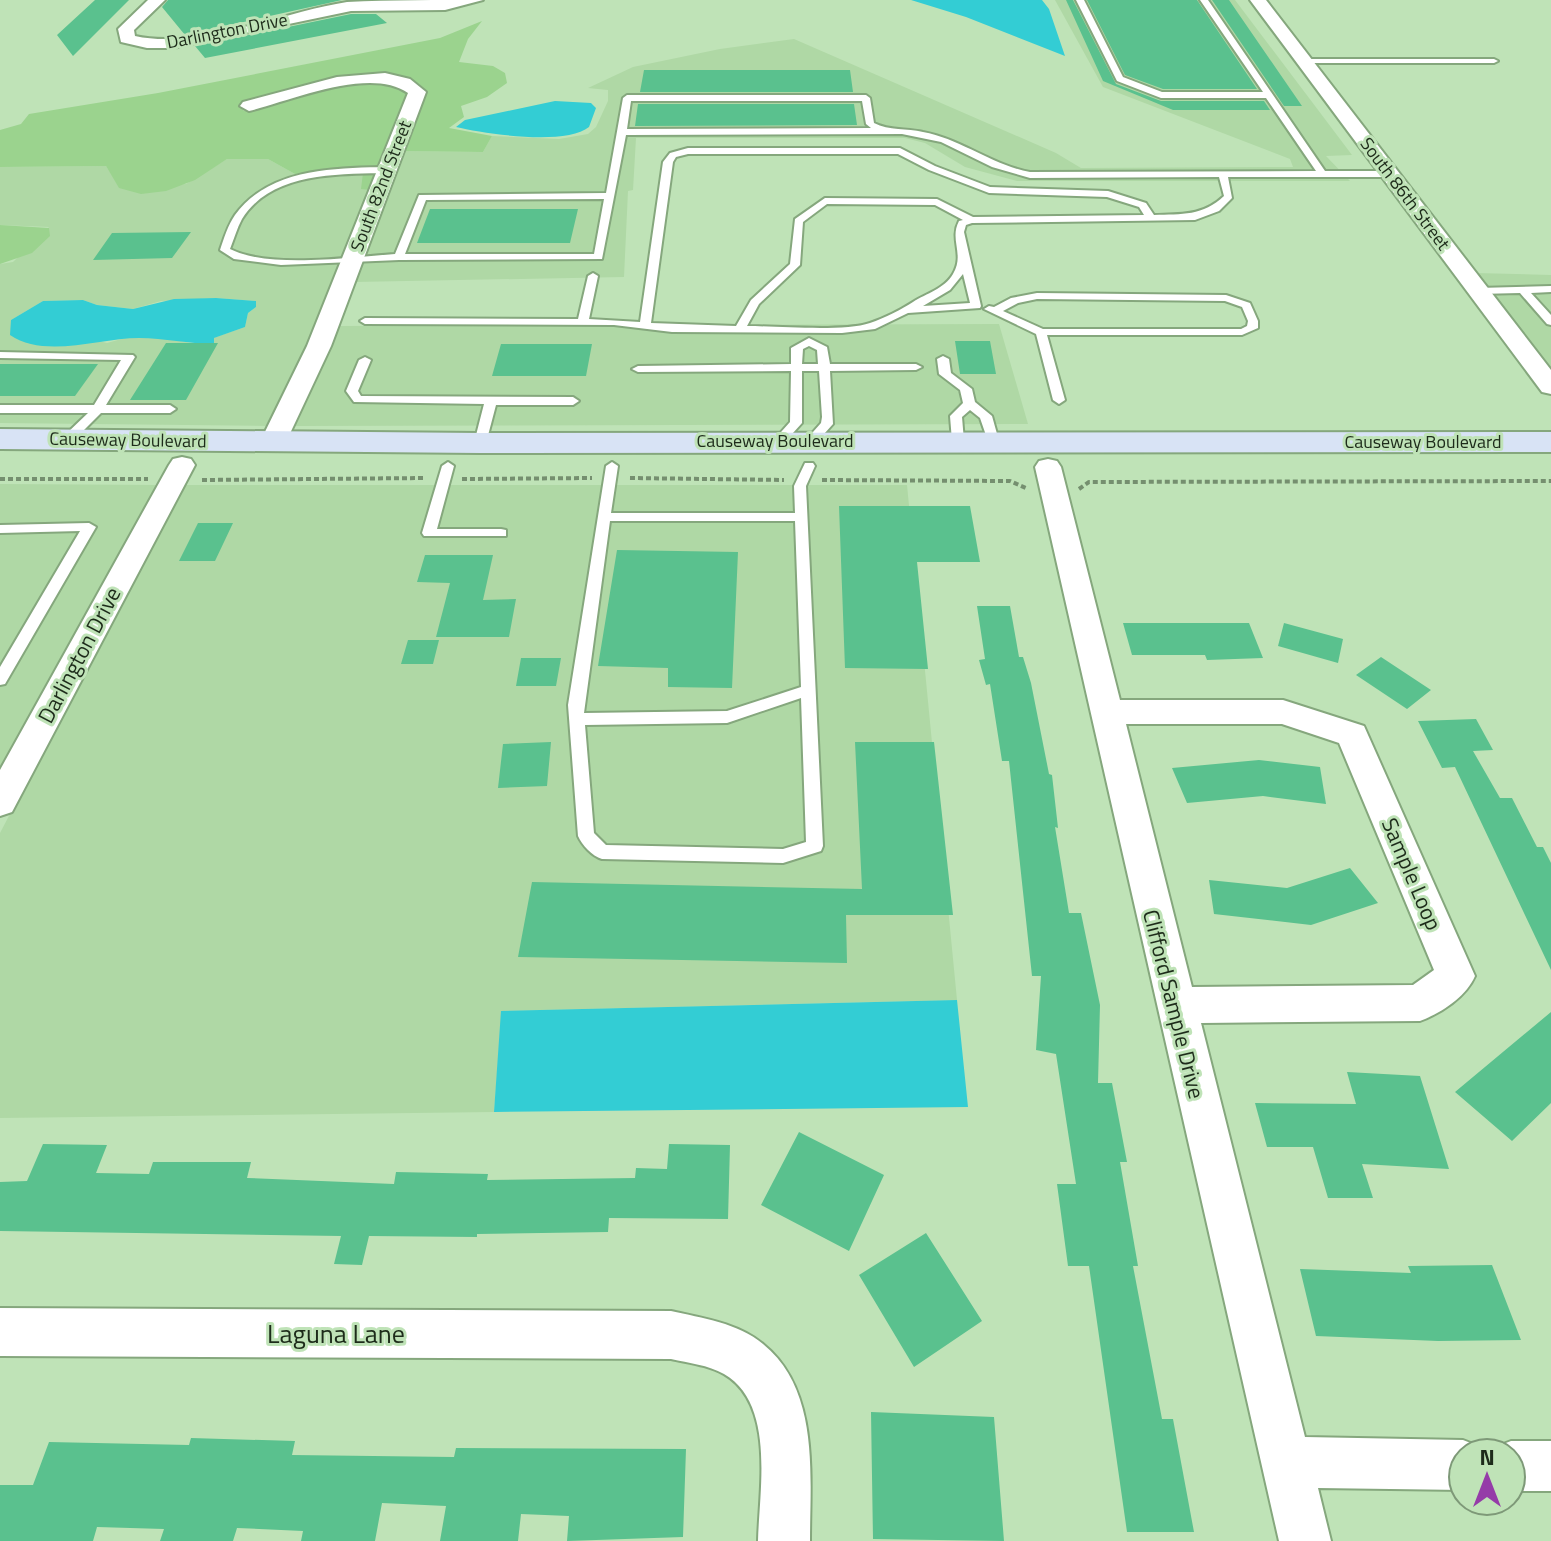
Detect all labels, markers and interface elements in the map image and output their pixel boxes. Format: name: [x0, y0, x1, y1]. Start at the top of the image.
street label: Darlington Drive: [164, 6, 290, 55]
street label: South 82nd Street: [343, 116, 418, 255]
street label: South 86th Street: [1354, 132, 1457, 256]
street label: Causeway Boulevard: [49, 425, 207, 454]
street label: Causeway Boulevard: [696, 427, 854, 454]
street label: Causeway Boulevard: [1344, 428, 1502, 455]
street label: Darlington Drive: [29, 581, 129, 729]
street label: Sample Loop: [1373, 812, 1451, 936]
street label: Clifford Sample Drive: [1134, 906, 1214, 1102]
street label: Laguna Lane: [267, 1314, 405, 1353]
north arrow: [1447, 1437, 1527, 1517]
text: N: [1479, 1440, 1495, 1474]

